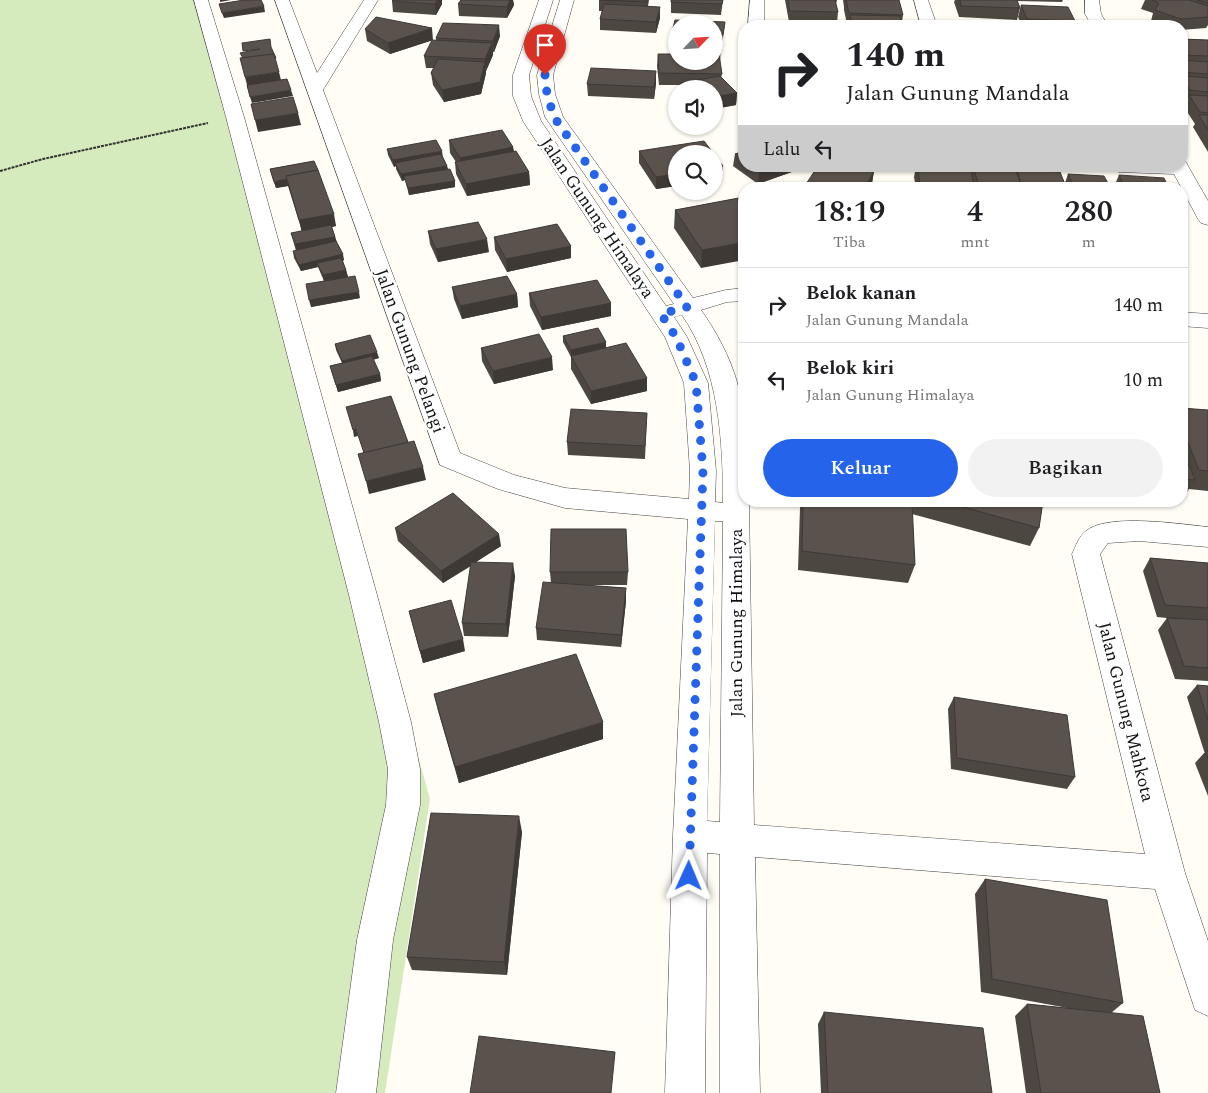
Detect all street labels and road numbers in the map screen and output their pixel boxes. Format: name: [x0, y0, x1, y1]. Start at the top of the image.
street label: Jalan Gunung Himalaya: [533, 132, 661, 304]
street label: Jalan Gunung Pelangi: [368, 265, 452, 437]
street label: Jalan Gunung Himalaya: [723, 528, 750, 718]
street label: Jalan Gunung Mahkota: [1091, 619, 1161, 805]

